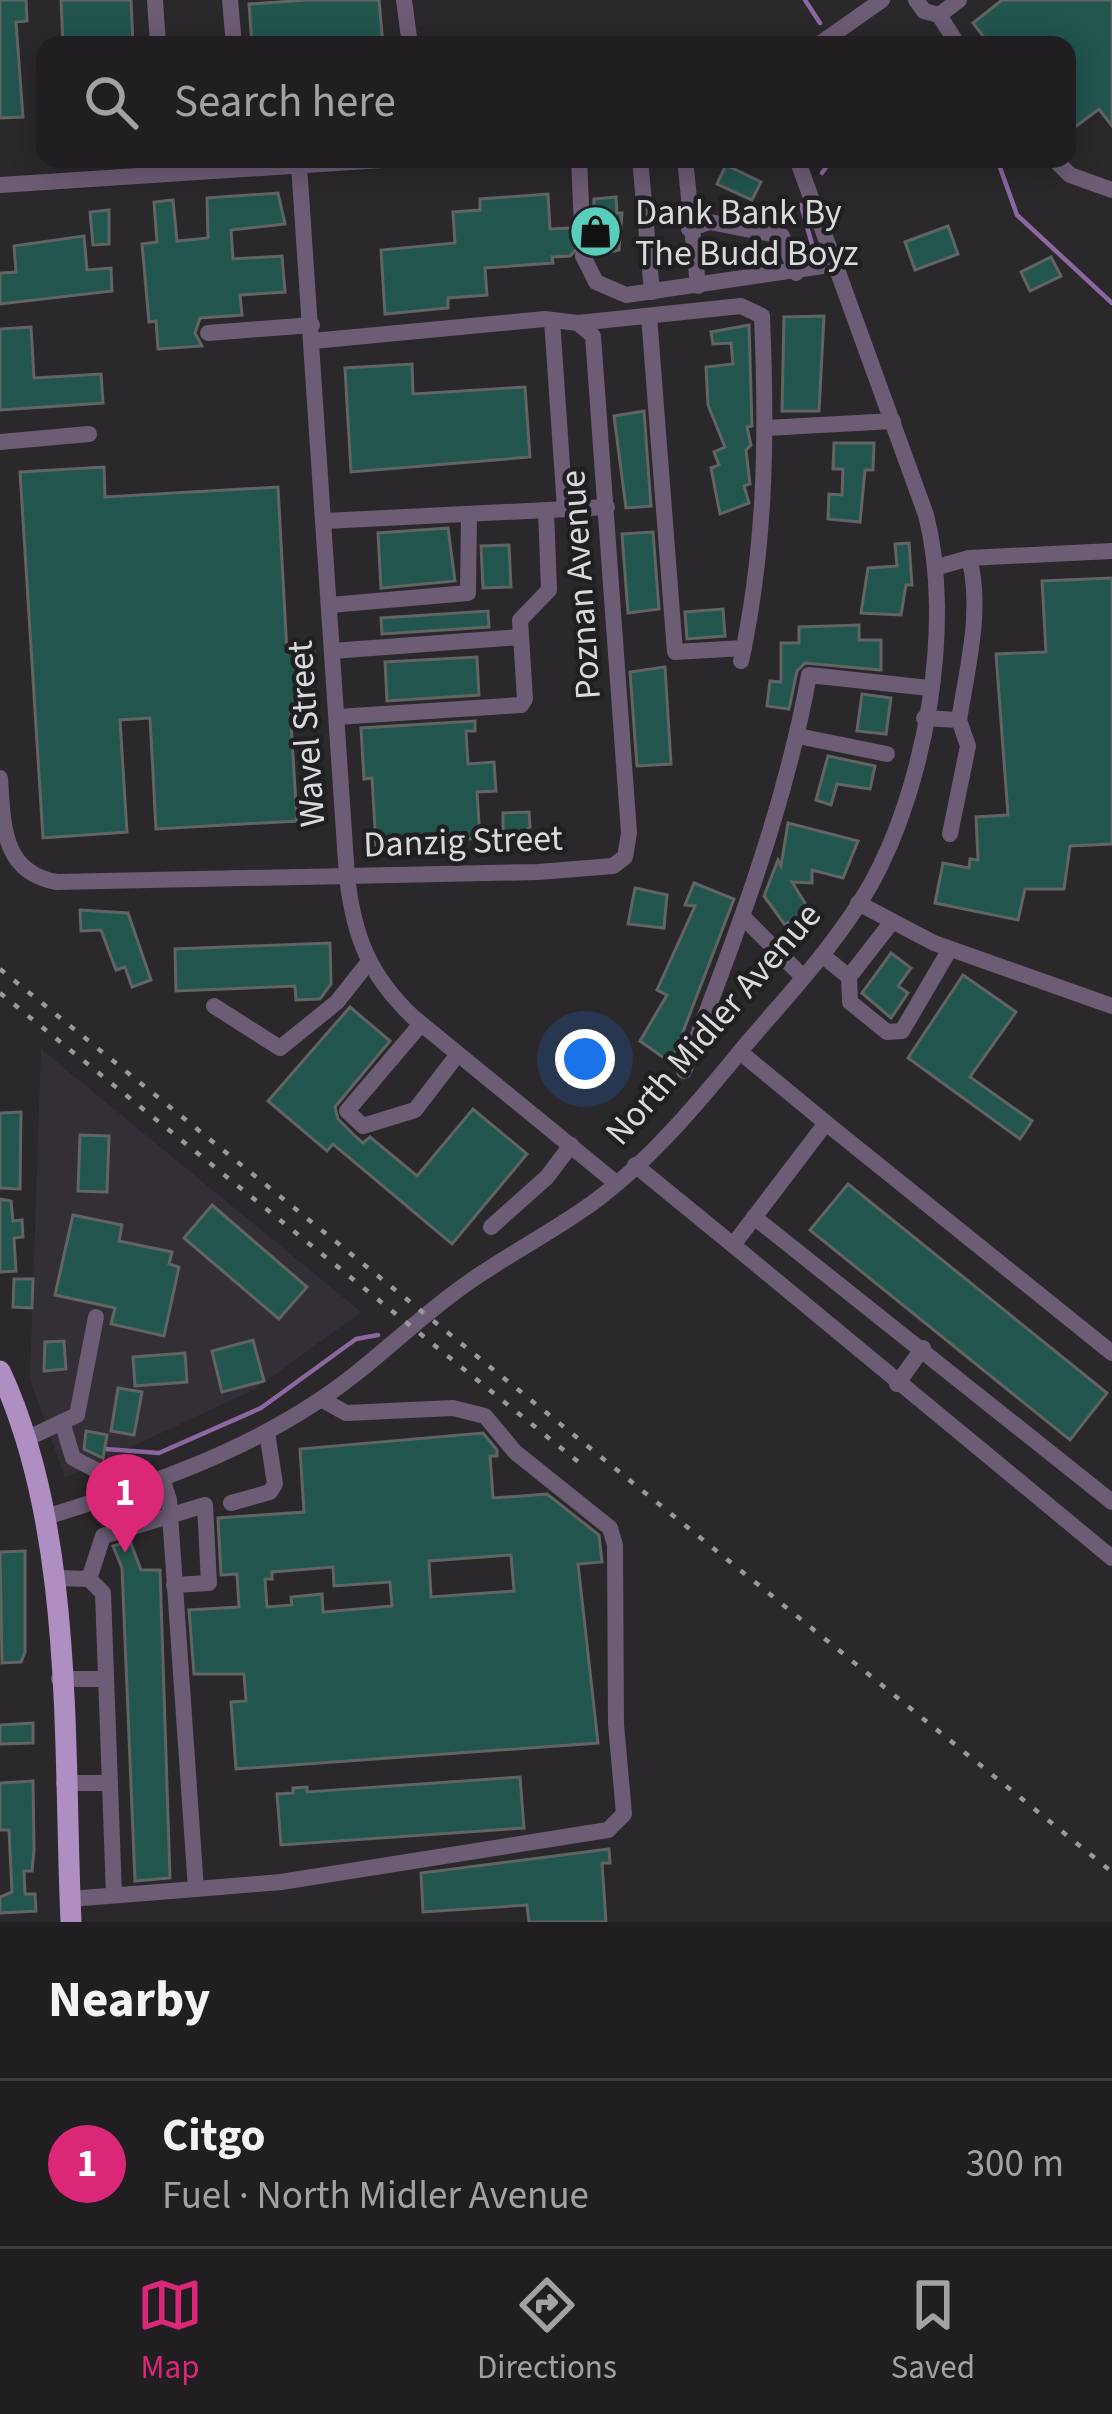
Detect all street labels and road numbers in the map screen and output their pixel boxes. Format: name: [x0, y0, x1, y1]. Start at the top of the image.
street label: Poznan Avenue: [547, 468, 614, 701]
street label: Wavel Street: [275, 639, 338, 829]
street label: Danzig Street: [362, 813, 564, 870]
street label: North Midler Avenue: [593, 891, 833, 1157]

